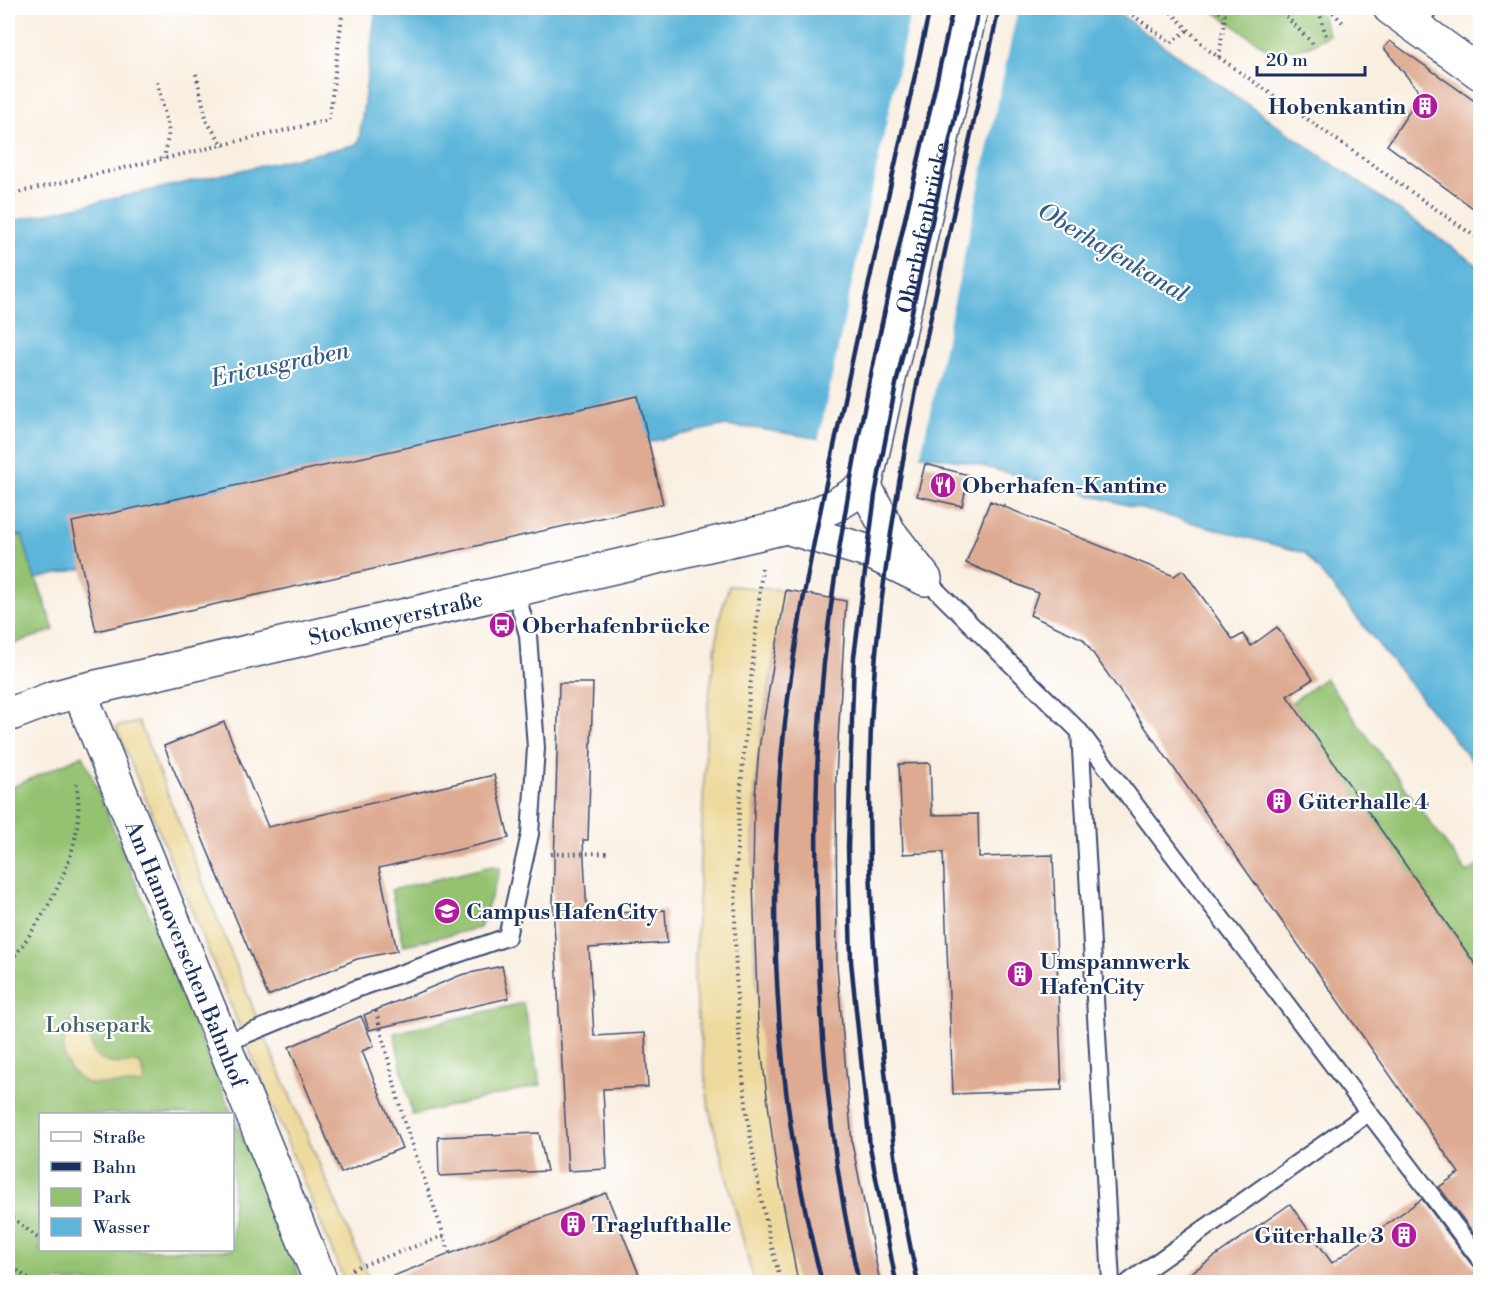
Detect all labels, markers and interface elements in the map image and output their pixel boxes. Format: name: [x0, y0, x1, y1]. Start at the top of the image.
scale bar: [1257, 39, 1365, 77]
text: 20 m: [1266, 49, 1308, 72]
building icon: Hobenkantin: [1410, 91, 1440, 121]
place label: Hobenkantin: [1268, 94, 1406, 121]
street label: Oberhafenbrücke: [892, 140, 956, 316]
water label: Oberhafenkanal: [1032, 196, 1193, 310]
water label: Ericusgraben: [207, 336, 353, 394]
restaurant icon: Oberhafen-Kantine: [928, 470, 958, 500]
place label: Oberhafen-Kantine: [962, 473, 1167, 500]
street label: Stockmeyerstraße: [306, 586, 486, 652]
bus stop icon: Oberhafenbrücke: [487, 610, 517, 640]
place label: Oberhafenbrücke: [522, 613, 710, 640]
building icon: Güterhalle 4: [1264, 786, 1294, 816]
place label: Güterhalle 4: [1298, 789, 1429, 816]
street label: Am Hannoverschen Bahnhof: [118, 816, 252, 1093]
school or university icon: Campus HafenCity: [432, 896, 462, 926]
place label: Campus HafenCity: [466, 899, 659, 926]
place label: Umspannwerk HafenCity: [1040, 949, 1190, 1001]
building icon: Umspannwerk HafenCity: [1005, 959, 1035, 989]
park label: Lohsepark: [45, 1012, 152, 1039]
legend: [39, 1113, 234, 1251]
text: Straße: [93, 1126, 146, 1149]
text: Bahn: [92, 1156, 136, 1179]
text: Park: [93, 1186, 132, 1209]
building icon: Traglufthalle: [558, 1209, 588, 1239]
place label: Traglufthalle: [592, 1212, 732, 1239]
text: Wasser: [92, 1216, 150, 1239]
building icon: Güterhalle 3: [1389, 1220, 1419, 1250]
place label: Güterhalle 3: [1254, 1223, 1384, 1250]

